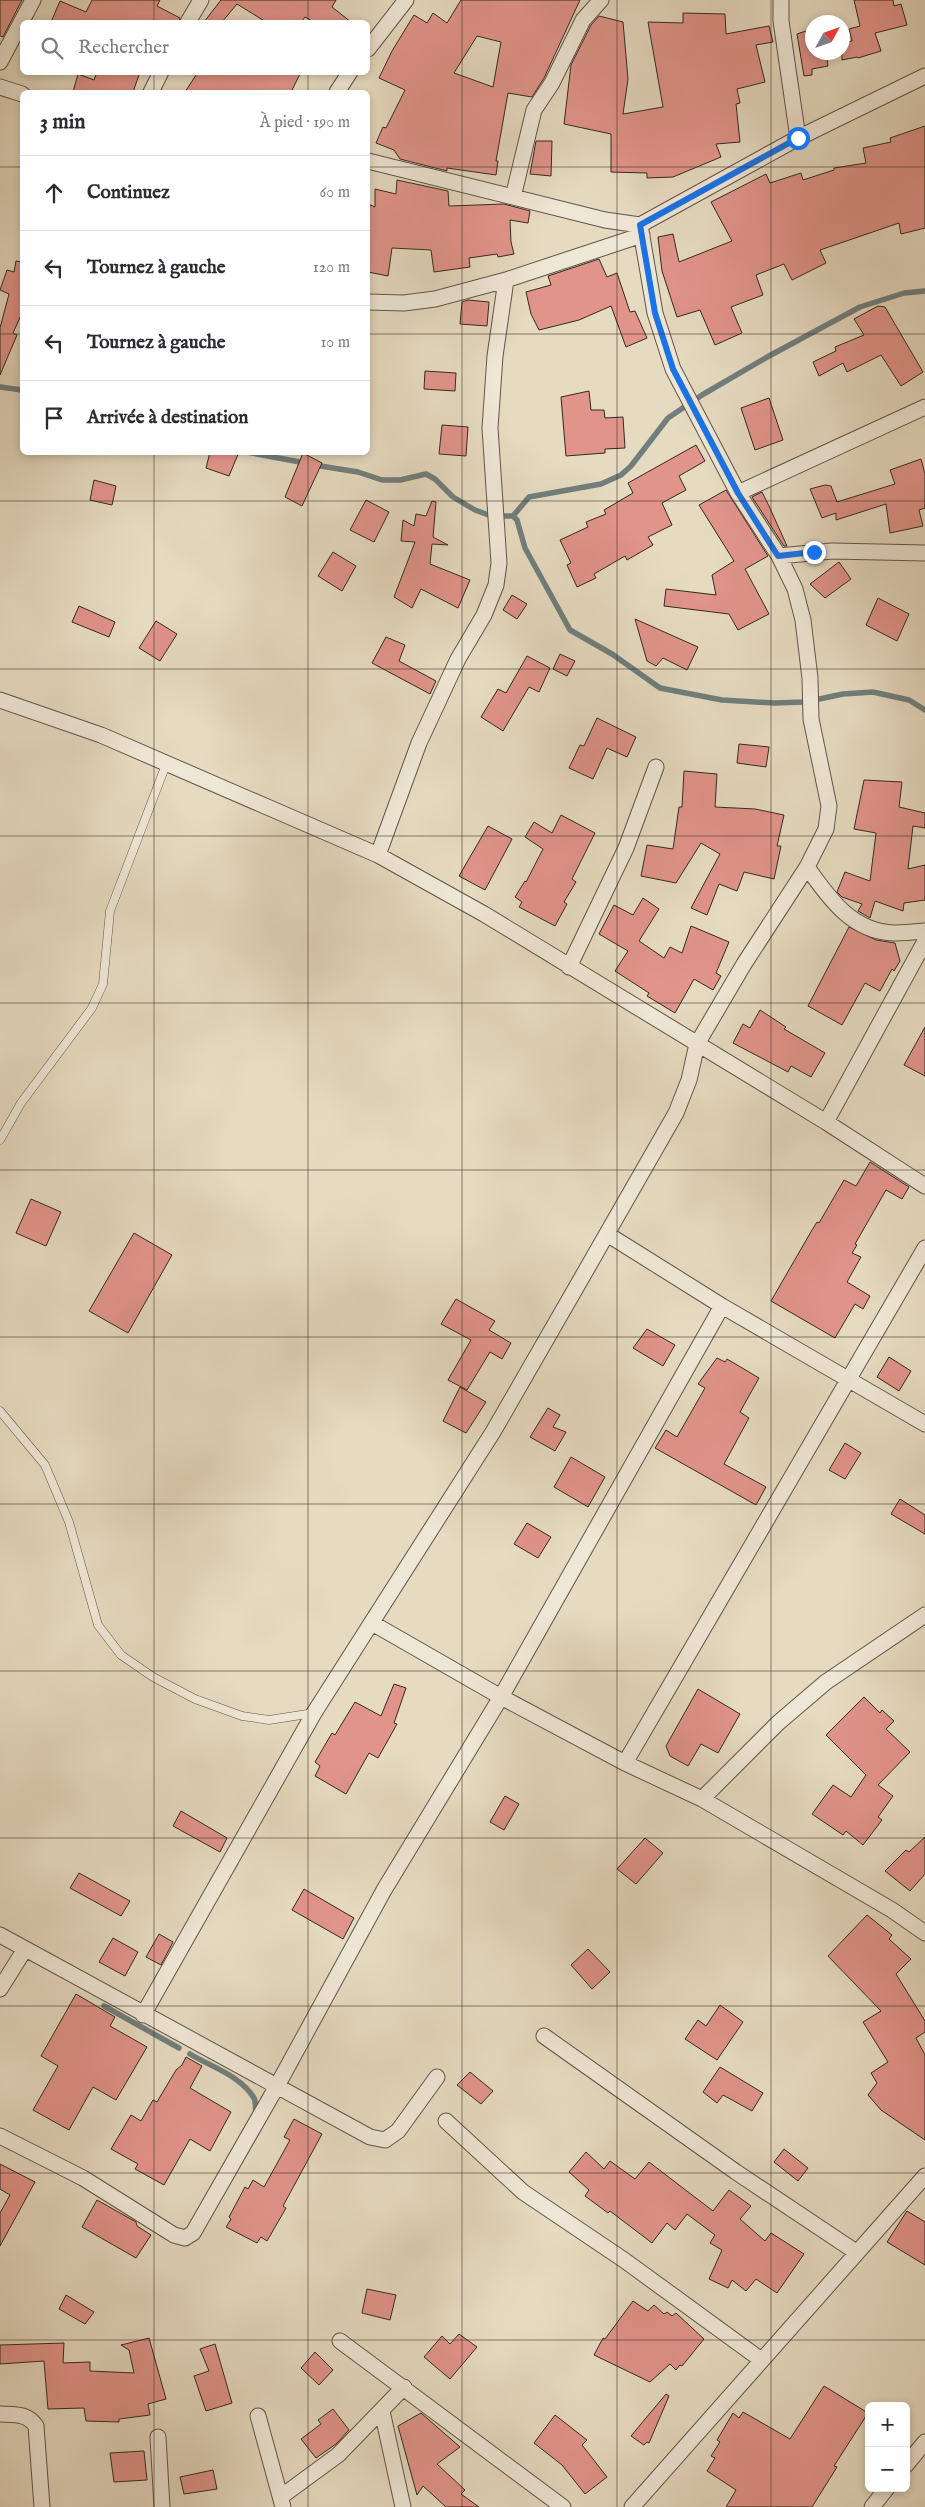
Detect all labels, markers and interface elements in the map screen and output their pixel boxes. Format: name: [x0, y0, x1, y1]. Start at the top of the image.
north arrow: [805, 15, 850, 60]
search box: [20, 20, 370, 75]
icon: search: [38, 34, 66, 62]
text: Rechercher: [78, 36, 169, 60]
text: 3 min: [40, 109, 85, 136]
text: À pied · 190 m: [260, 113, 350, 133]
route start: [787, 127, 810, 150]
icon: ahead: [40, 179, 68, 207]
text: Continuez: [87, 181, 170, 205]
text: 60 m: [320, 183, 350, 203]
icon: left: [40, 254, 68, 282]
text: Tournez à gauche: [87, 256, 226, 280]
text: 120 m: [313, 258, 350, 278]
icon: left: [40, 329, 68, 357]
text: Tournez à gauche: [87, 331, 226, 355]
text: 10 m: [320, 333, 350, 353]
icon: arrive: [40, 404, 68, 432]
text: Arrivée à destination: [87, 406, 248, 430]
route end: [803, 541, 826, 564]
map controls: [865, 2402, 910, 2492]
button: +: [865, 2402, 910, 2447]
button: −: [865, 2447, 910, 2492]

